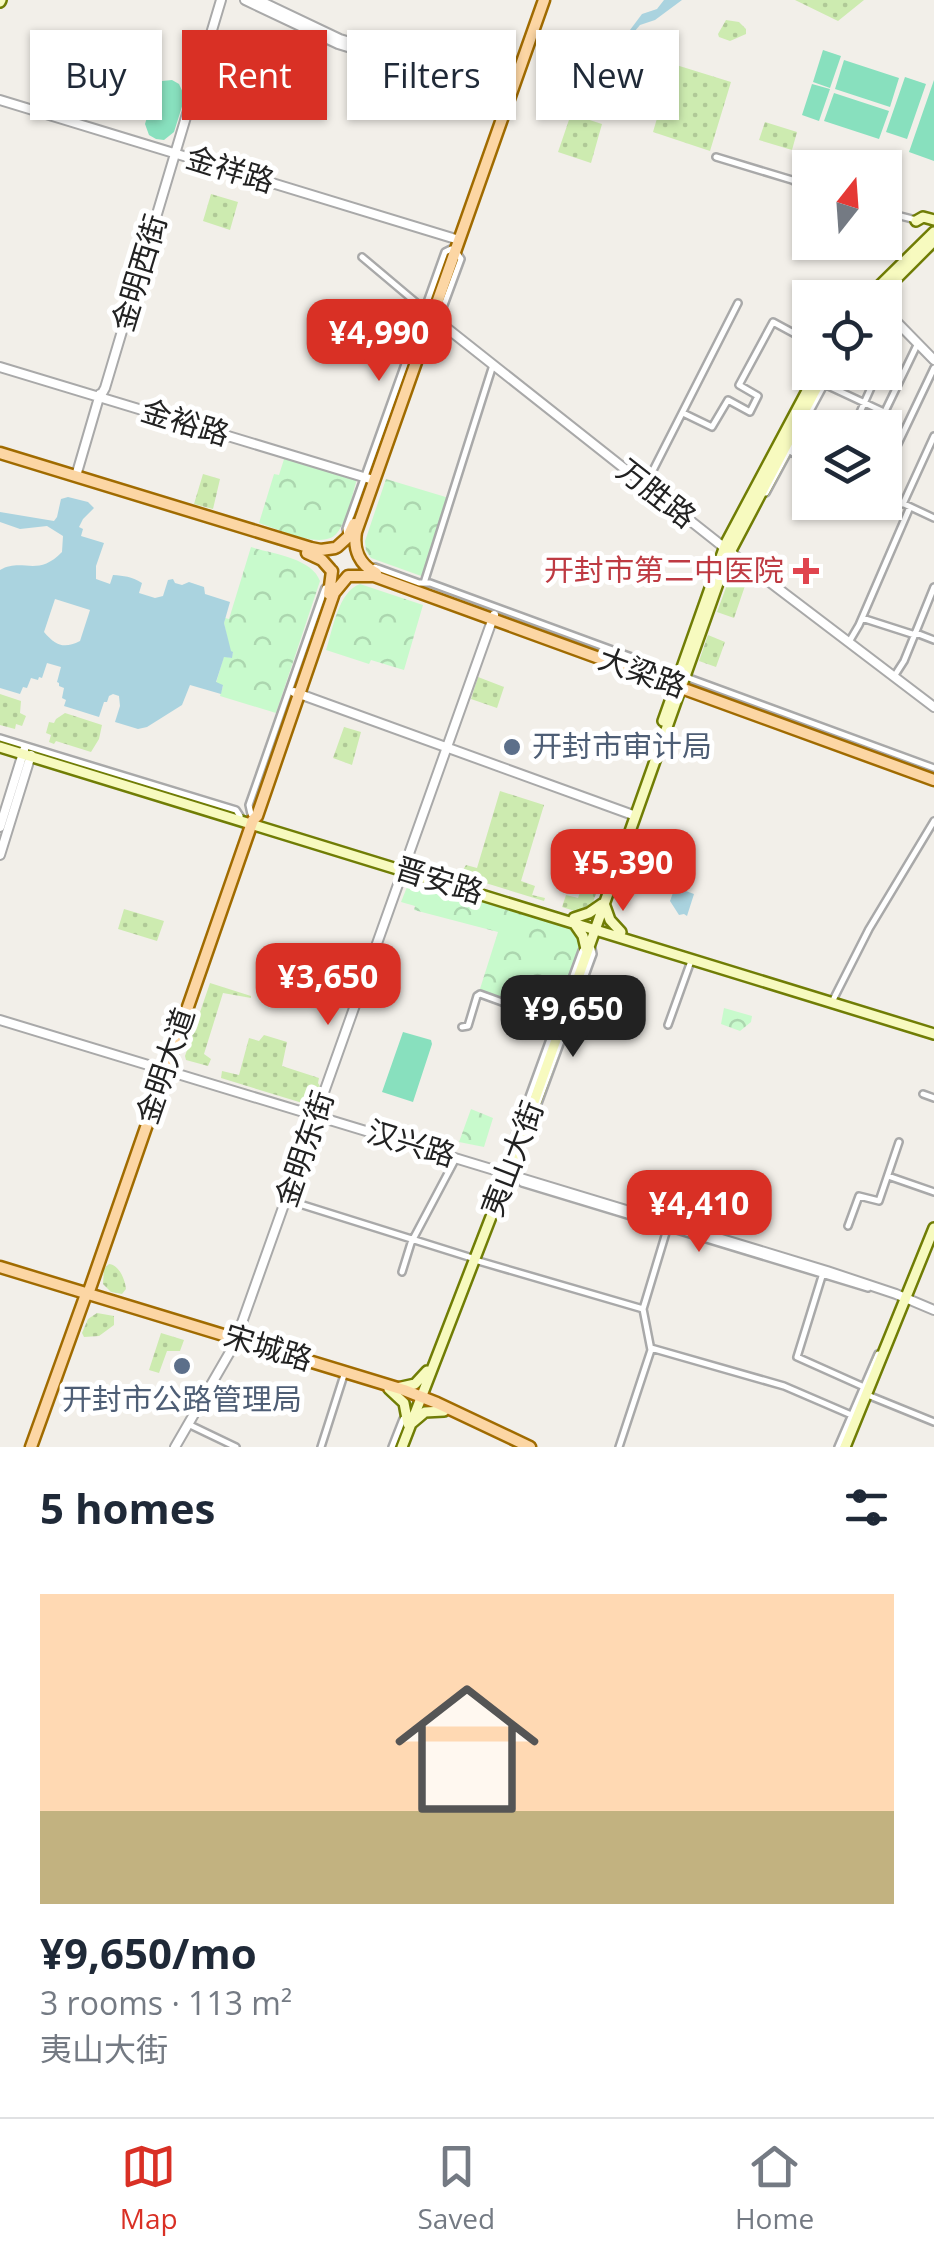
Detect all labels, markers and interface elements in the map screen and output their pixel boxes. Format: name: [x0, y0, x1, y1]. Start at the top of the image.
chip: Buy: [30, 30, 162, 120]
chip: Rent: [182, 30, 327, 120]
chip: Filters: [347, 30, 516, 120]
chip: New: [536, 30, 679, 120]
street label: 金祥路: [181, 136, 279, 201]
north arrow: [792, 150, 902, 260]
map controls: [792, 150, 902, 520]
street label: 金明西街: [101, 209, 176, 336]
button: locate: [792, 280, 902, 390]
pin: ¥4,990: [298, 299, 460, 384]
text: ¥4,990: [329, 310, 429, 353]
street label: 金裕路: [136, 389, 234, 454]
button: layers: [792, 410, 902, 520]
street label: 万胜路: [609, 449, 705, 537]
place label: 开封市第二中医院: [544, 549, 784, 590]
marker: 开封市第二中医院: [793, 558, 819, 584]
street label: 大梁路: [593, 637, 692, 706]
place label: 开封市审计局: [532, 725, 712, 766]
marker: 开封市审计局: [501, 736, 523, 758]
pin: ¥5,390: [542, 829, 704, 914]
text: ¥5,390: [573, 840, 673, 883]
street label: 晋安路: [390, 847, 488, 912]
pin: ¥3,650: [247, 943, 409, 1028]
text: ¥3,650: [278, 954, 378, 997]
pin: ¥9,650: [492, 975, 654, 1060]
text: ¥9,650: [523, 986, 623, 1029]
street label: 金明大道: [126, 1002, 203, 1129]
street label: 金明东街: [265, 1085, 342, 1212]
street label: 夷山大街: [471, 1095, 552, 1222]
street label: 汉兴路: [362, 1110, 460, 1175]
pin: ¥4,410: [618, 1170, 780, 1255]
text: ¥4,410: [649, 1181, 749, 1224]
street label: 宋城路: [219, 1314, 317, 1379]
marker: 开封市公路管理局: [171, 1355, 193, 1377]
place label: 开封市公路管理局: [62, 1378, 302, 1419]
text: 5 homes: [40, 1479, 215, 1536]
icon: filters: [839, 1480, 894, 1535]
icon: home: [377, 1659, 557, 1839]
text: ¥9,650/mo: [40, 1924, 257, 1981]
text: 3 rooms · 113 m²: [40, 1981, 292, 2024]
text: 夷山大街: [40, 2027, 168, 2070]
tab: Map: [120, 2139, 178, 2237]
tab: Saved: [417, 2139, 495, 2237]
tab: Home: [735, 2139, 814, 2237]

